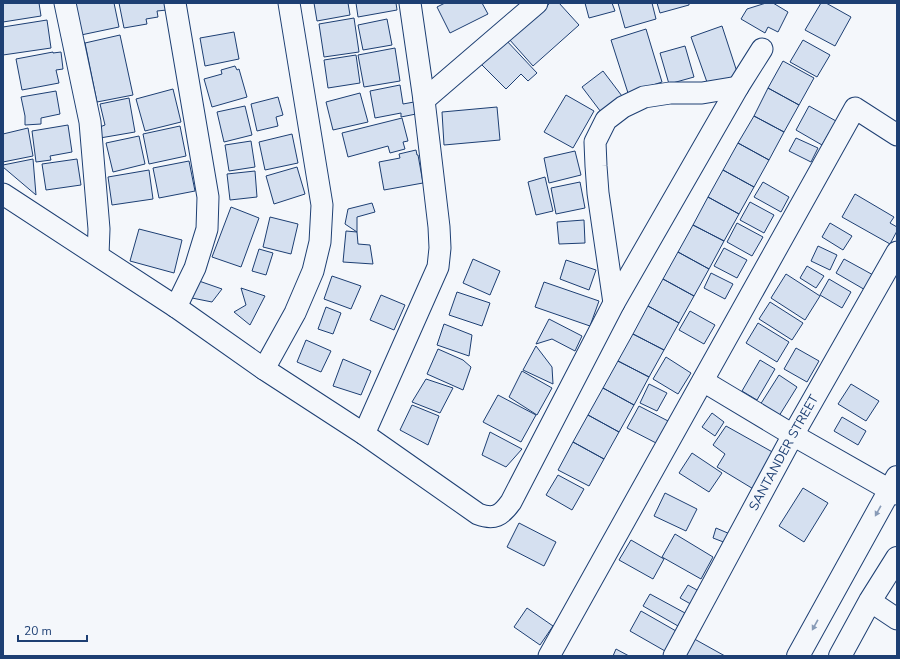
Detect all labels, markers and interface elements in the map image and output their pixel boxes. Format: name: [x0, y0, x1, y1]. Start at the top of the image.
street label: SANTANDER STREET: [745, 391, 823, 514]
one-way arrow: [875, 505, 882, 517]
scale bar: [18, 617, 87, 643]
one-way arrow: [812, 619, 819, 631]
text: 20 m: [24, 623, 52, 639]

